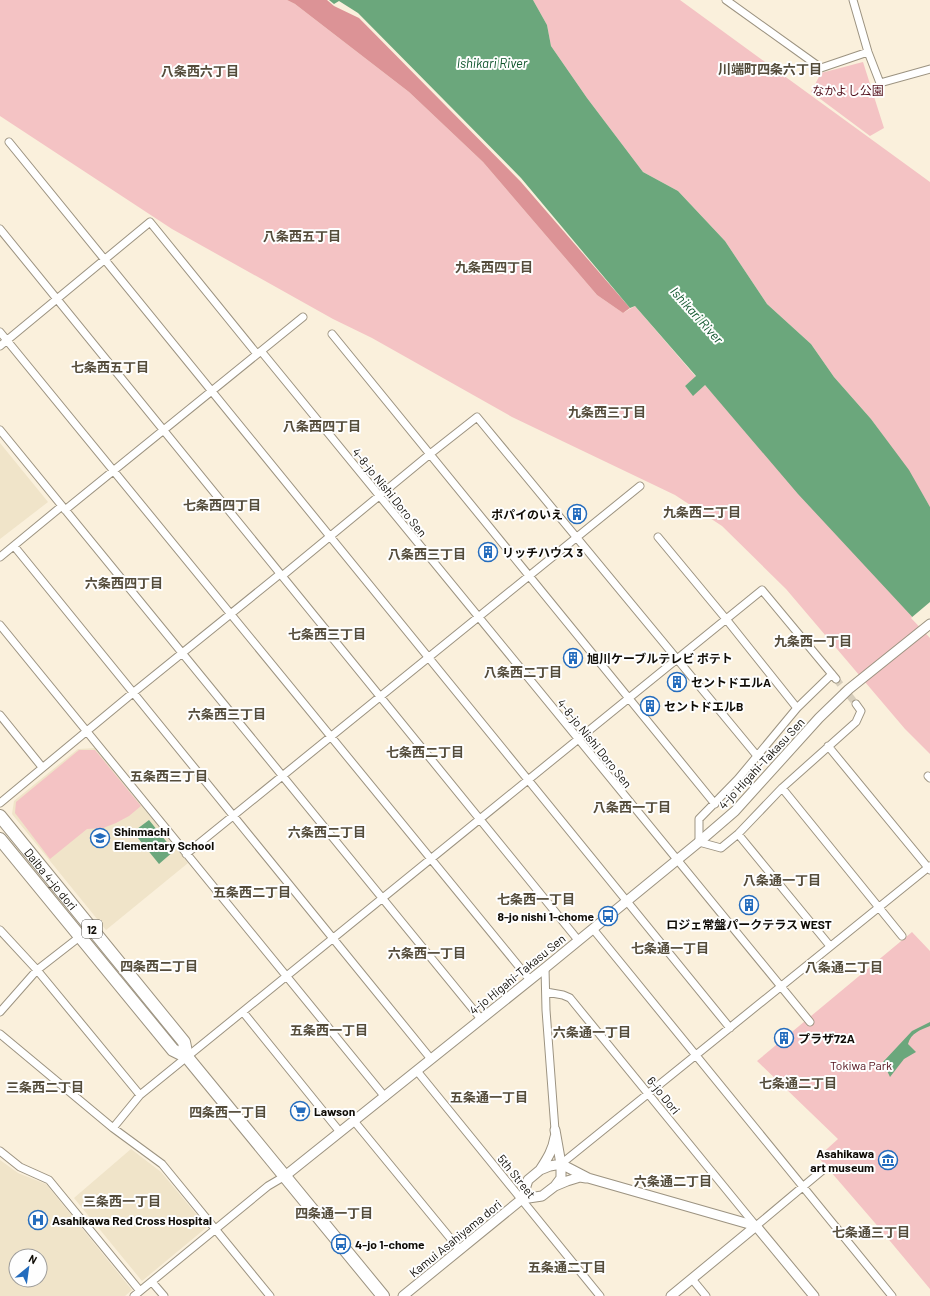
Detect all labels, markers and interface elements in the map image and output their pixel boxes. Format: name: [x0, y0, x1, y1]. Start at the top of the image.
water label: Ishikari River: [457, 55, 528, 71]
district label: 川端町四条六丁目: [718, 61, 822, 77]
district label: 八条西六丁目: [161, 63, 239, 79]
park label: なかよし公園: [812, 83, 884, 97]
district label: 八条西五丁目: [263, 228, 341, 244]
district label: 九条西四丁目: [455, 259, 533, 275]
water label: Ishikari River: [667, 283, 727, 347]
district label: 七条西五丁目: [71, 359, 149, 375]
district label: 九条西三丁目: [568, 404, 646, 420]
district label: 八条西四丁目: [283, 418, 361, 434]
street label: 4-8-jo Nishi Doro Sen: [350, 445, 430, 539]
district label: 七条西四丁目: [183, 497, 261, 513]
building icon: ポパイのいえ: [566, 503, 588, 525]
district label: 九条西二丁目: [663, 504, 741, 520]
place label: ポパイのいえ: [491, 507, 563, 521]
building icon: リッチハウス 3: [477, 541, 499, 563]
place label: リッチハウス 3: [502, 545, 583, 559]
district label: 八条西三丁目: [388, 546, 466, 562]
district label: 六条西四丁目: [85, 575, 163, 591]
district label: 七条西三丁目: [288, 626, 366, 642]
district label: 九条西一丁目: [774, 633, 852, 649]
building icon: 旭川ケーブルテレビ ポテト: [562, 647, 584, 669]
place label: 旭川ケーブルテレビ ポテト: [587, 651, 733, 665]
district label: 八条西二丁目: [484, 664, 562, 680]
building icon: セントドエルA: [666, 671, 688, 693]
place label: セントドエルA: [691, 675, 771, 689]
building icon: セントドエルB: [639, 695, 661, 717]
street label: 4-8-jo Nishi Doro Sen: [555, 696, 635, 790]
place label: セントドエルB: [664, 699, 743, 713]
district label: 六条西三丁目: [188, 706, 266, 722]
street label: 4-jo Higahi-Takasu Sen: [715, 714, 807, 812]
district label: 七条西二丁目: [386, 744, 464, 760]
district label: 五条西三丁目: [130, 768, 208, 784]
district label: 八条西一丁目: [593, 799, 671, 815]
place label: Shinmachi Elementary School: [114, 824, 214, 852]
district label: 六条西二丁目: [288, 824, 366, 840]
school or university icon: Shinmachi Elementary School: [89, 827, 111, 849]
street label: Daiba 4-jo dori: [22, 845, 80, 913]
district label: 八条通一丁目: [743, 872, 821, 888]
district label: 五条西二丁目: [213, 884, 291, 900]
district label: 七条西一丁目: [497, 891, 575, 907]
building icon: ロジェ常盤パークテラス WEST: [738, 894, 760, 916]
bus stop icon: 8-jo nishi 1-chome: [597, 905, 619, 927]
place label: 8-jo nishi 1-chome: [497, 909, 594, 923]
place label: ロジェ常盤パークテラス WEST: [666, 917, 832, 931]
road number: 12: [82, 920, 102, 938]
street label: 4-jo Higahi-Takasu Sen: [466, 931, 568, 1017]
district label: 七条通一丁目: [631, 940, 709, 956]
district label: 六条西一丁目: [388, 945, 466, 961]
district label: 四条西二丁目: [120, 958, 198, 974]
district label: 八条通二丁目: [805, 959, 883, 975]
district label: 五条西一丁目: [290, 1022, 368, 1038]
district label: 六条通一丁目: [553, 1024, 631, 1040]
building icon: プラザ72A: [773, 1027, 795, 1049]
place label: プラザ72A: [798, 1031, 855, 1045]
park label: Tokiwa Park: [830, 1058, 892, 1072]
street label: 6-jo Dori: [645, 1073, 683, 1117]
district label: 七条通二丁目: [759, 1075, 837, 1091]
district label: 三条西二丁目: [6, 1079, 84, 1095]
district label: 五条通一丁目: [450, 1089, 528, 1105]
supermarket icon: Lawson: [289, 1100, 311, 1122]
district label: 四条西一丁目: [189, 1104, 267, 1120]
place label: Lawson: [314, 1104, 355, 1118]
place label: Asahikawa art museum: [810, 1146, 874, 1174]
museum icon: Asahikawa art museum: [877, 1149, 899, 1171]
street label: 5th Street: [495, 1151, 539, 1201]
district label: 六条通二丁目: [634, 1173, 712, 1189]
district label: 三条西一丁目: [83, 1193, 161, 1209]
street label: Kamui Asahiyama dori: [406, 1197, 504, 1279]
district label: 四条通一丁目: [295, 1205, 373, 1221]
hospital icon: Asahikawa Red Cross Hospital: [27, 1209, 49, 1231]
place label: Asahikawa Red Cross Hospital: [52, 1213, 212, 1227]
district label: 七条通三丁目: [832, 1224, 910, 1240]
bus stop icon: 4-jo 1-chome: [330, 1233, 352, 1255]
place label: 4-jo 1-chome: [355, 1237, 425, 1251]
north arrow: [8, 1248, 48, 1288]
text: N: [27, 1251, 39, 1266]
district label: 五条通二丁目: [528, 1259, 606, 1275]

